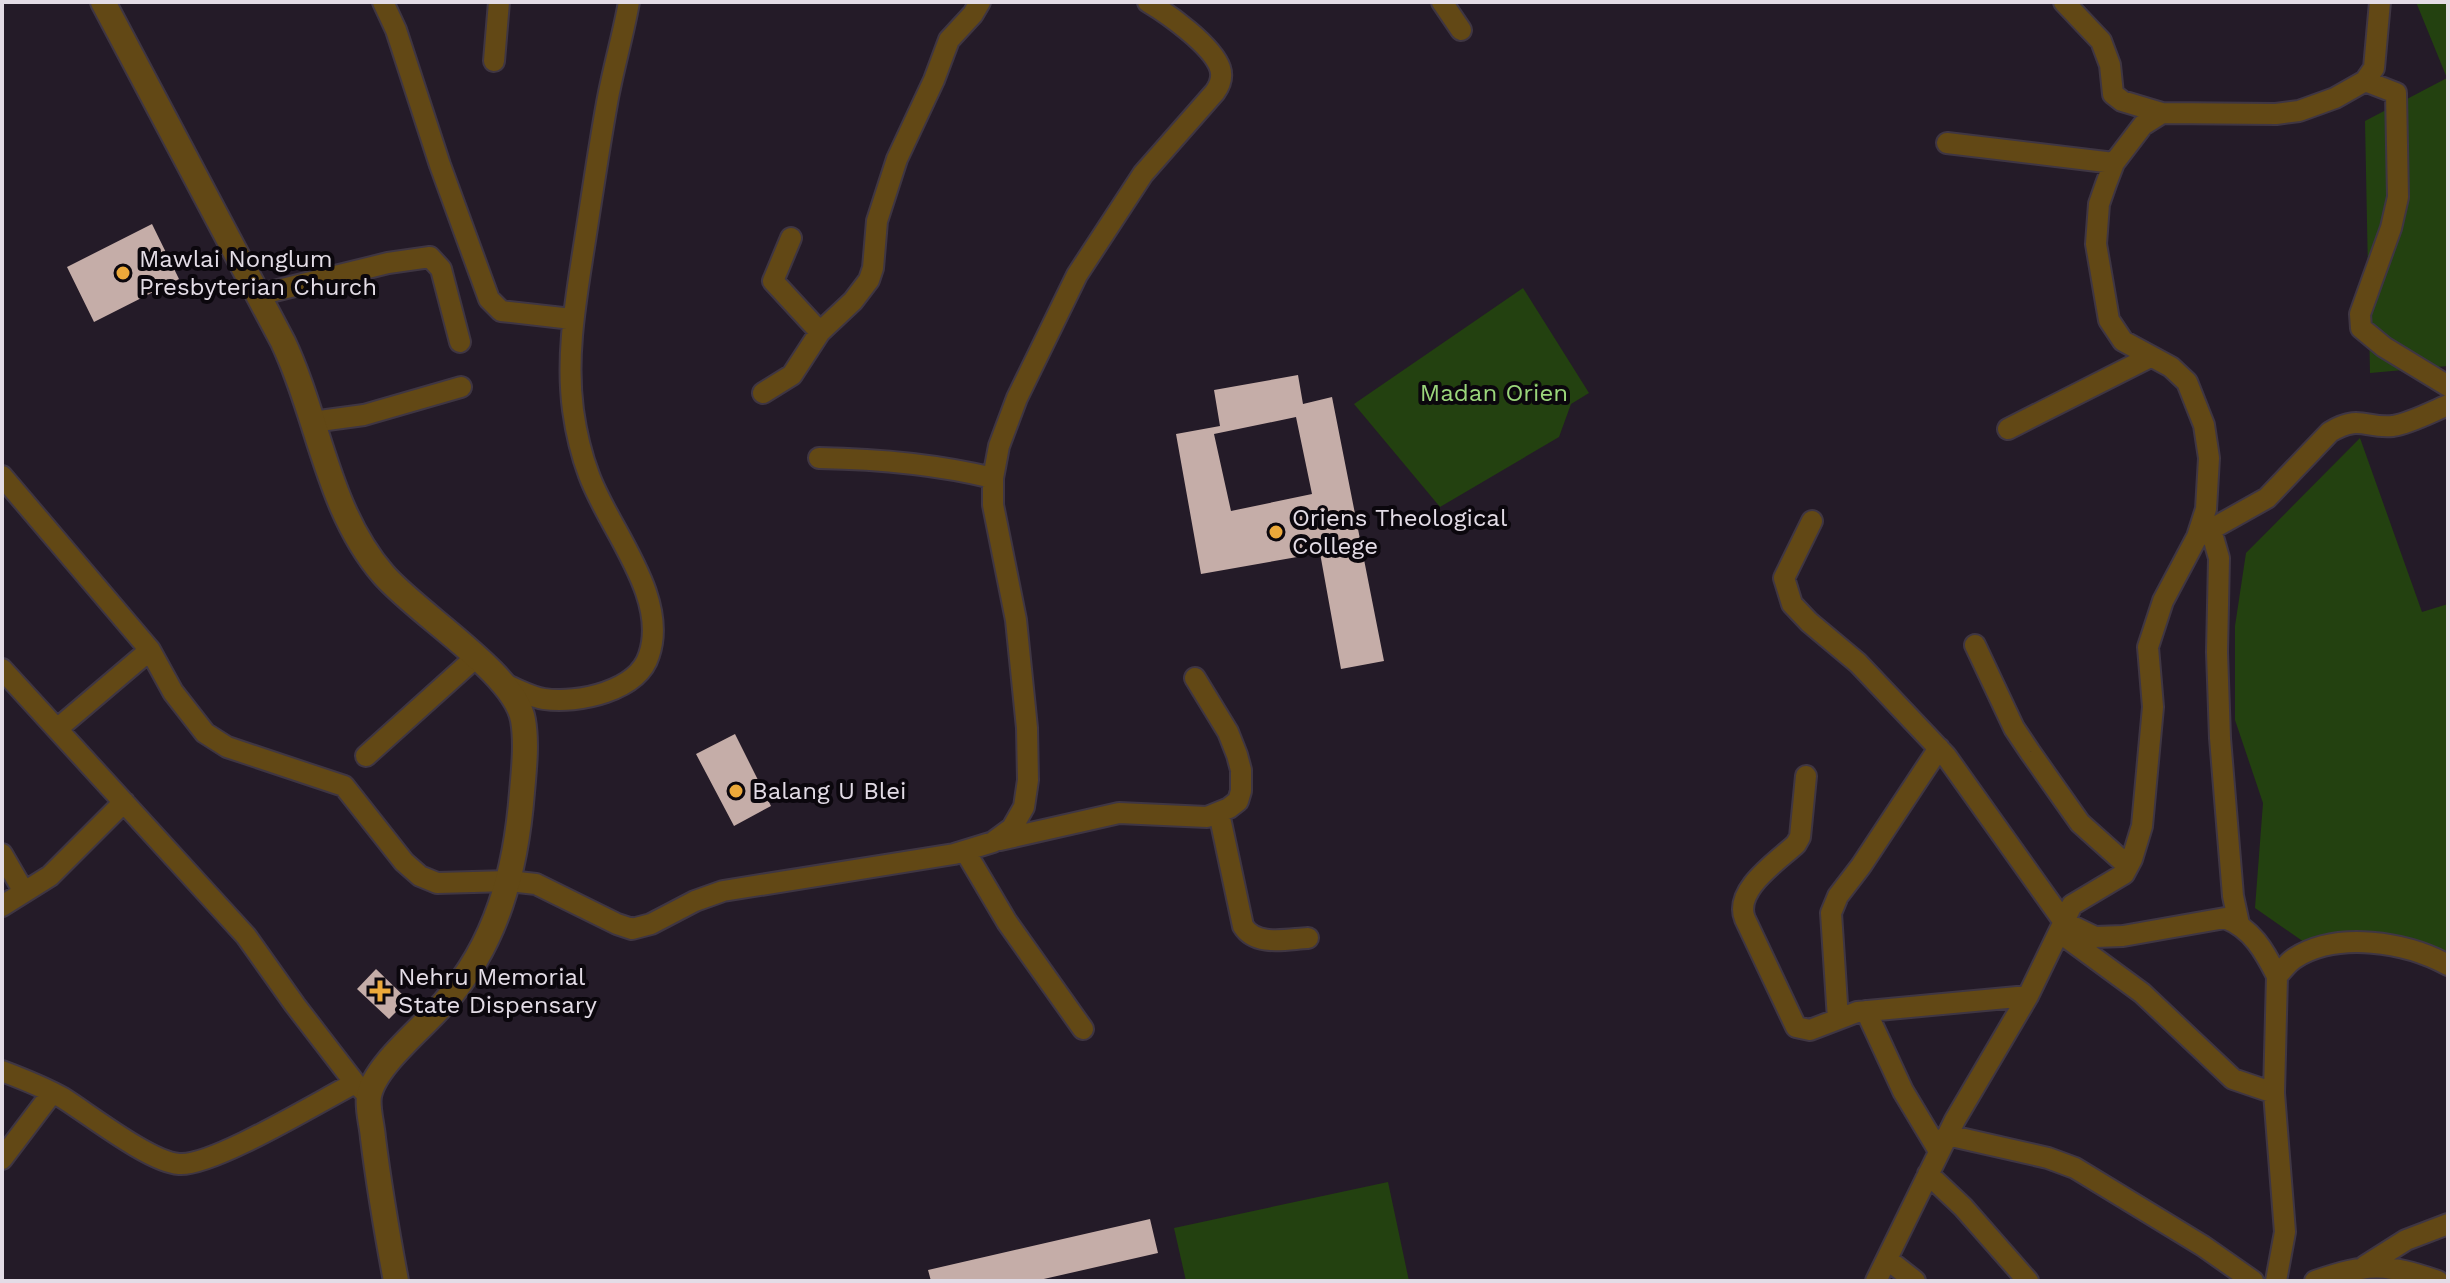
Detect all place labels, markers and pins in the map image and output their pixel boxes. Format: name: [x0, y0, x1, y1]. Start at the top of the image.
place label: Mawlai Nonglum Presbyterian Church: [139, 245, 377, 301]
marker: Mawlai Nonglum Presbyterian Church: [114, 264, 132, 282]
place label: Oriens Theological College: [1292, 504, 1508, 560]
marker: Oriens Theological College: [1267, 523, 1285, 541]
place label: Balang U Blei: [752, 777, 906, 805]
marker: Balang U Blei: [727, 782, 745, 800]
place label: Nehru Memorial State Dispensary: [398, 963, 598, 1019]
marker: Nehru Memorial State Dispensary: [369, 980, 391, 1002]

